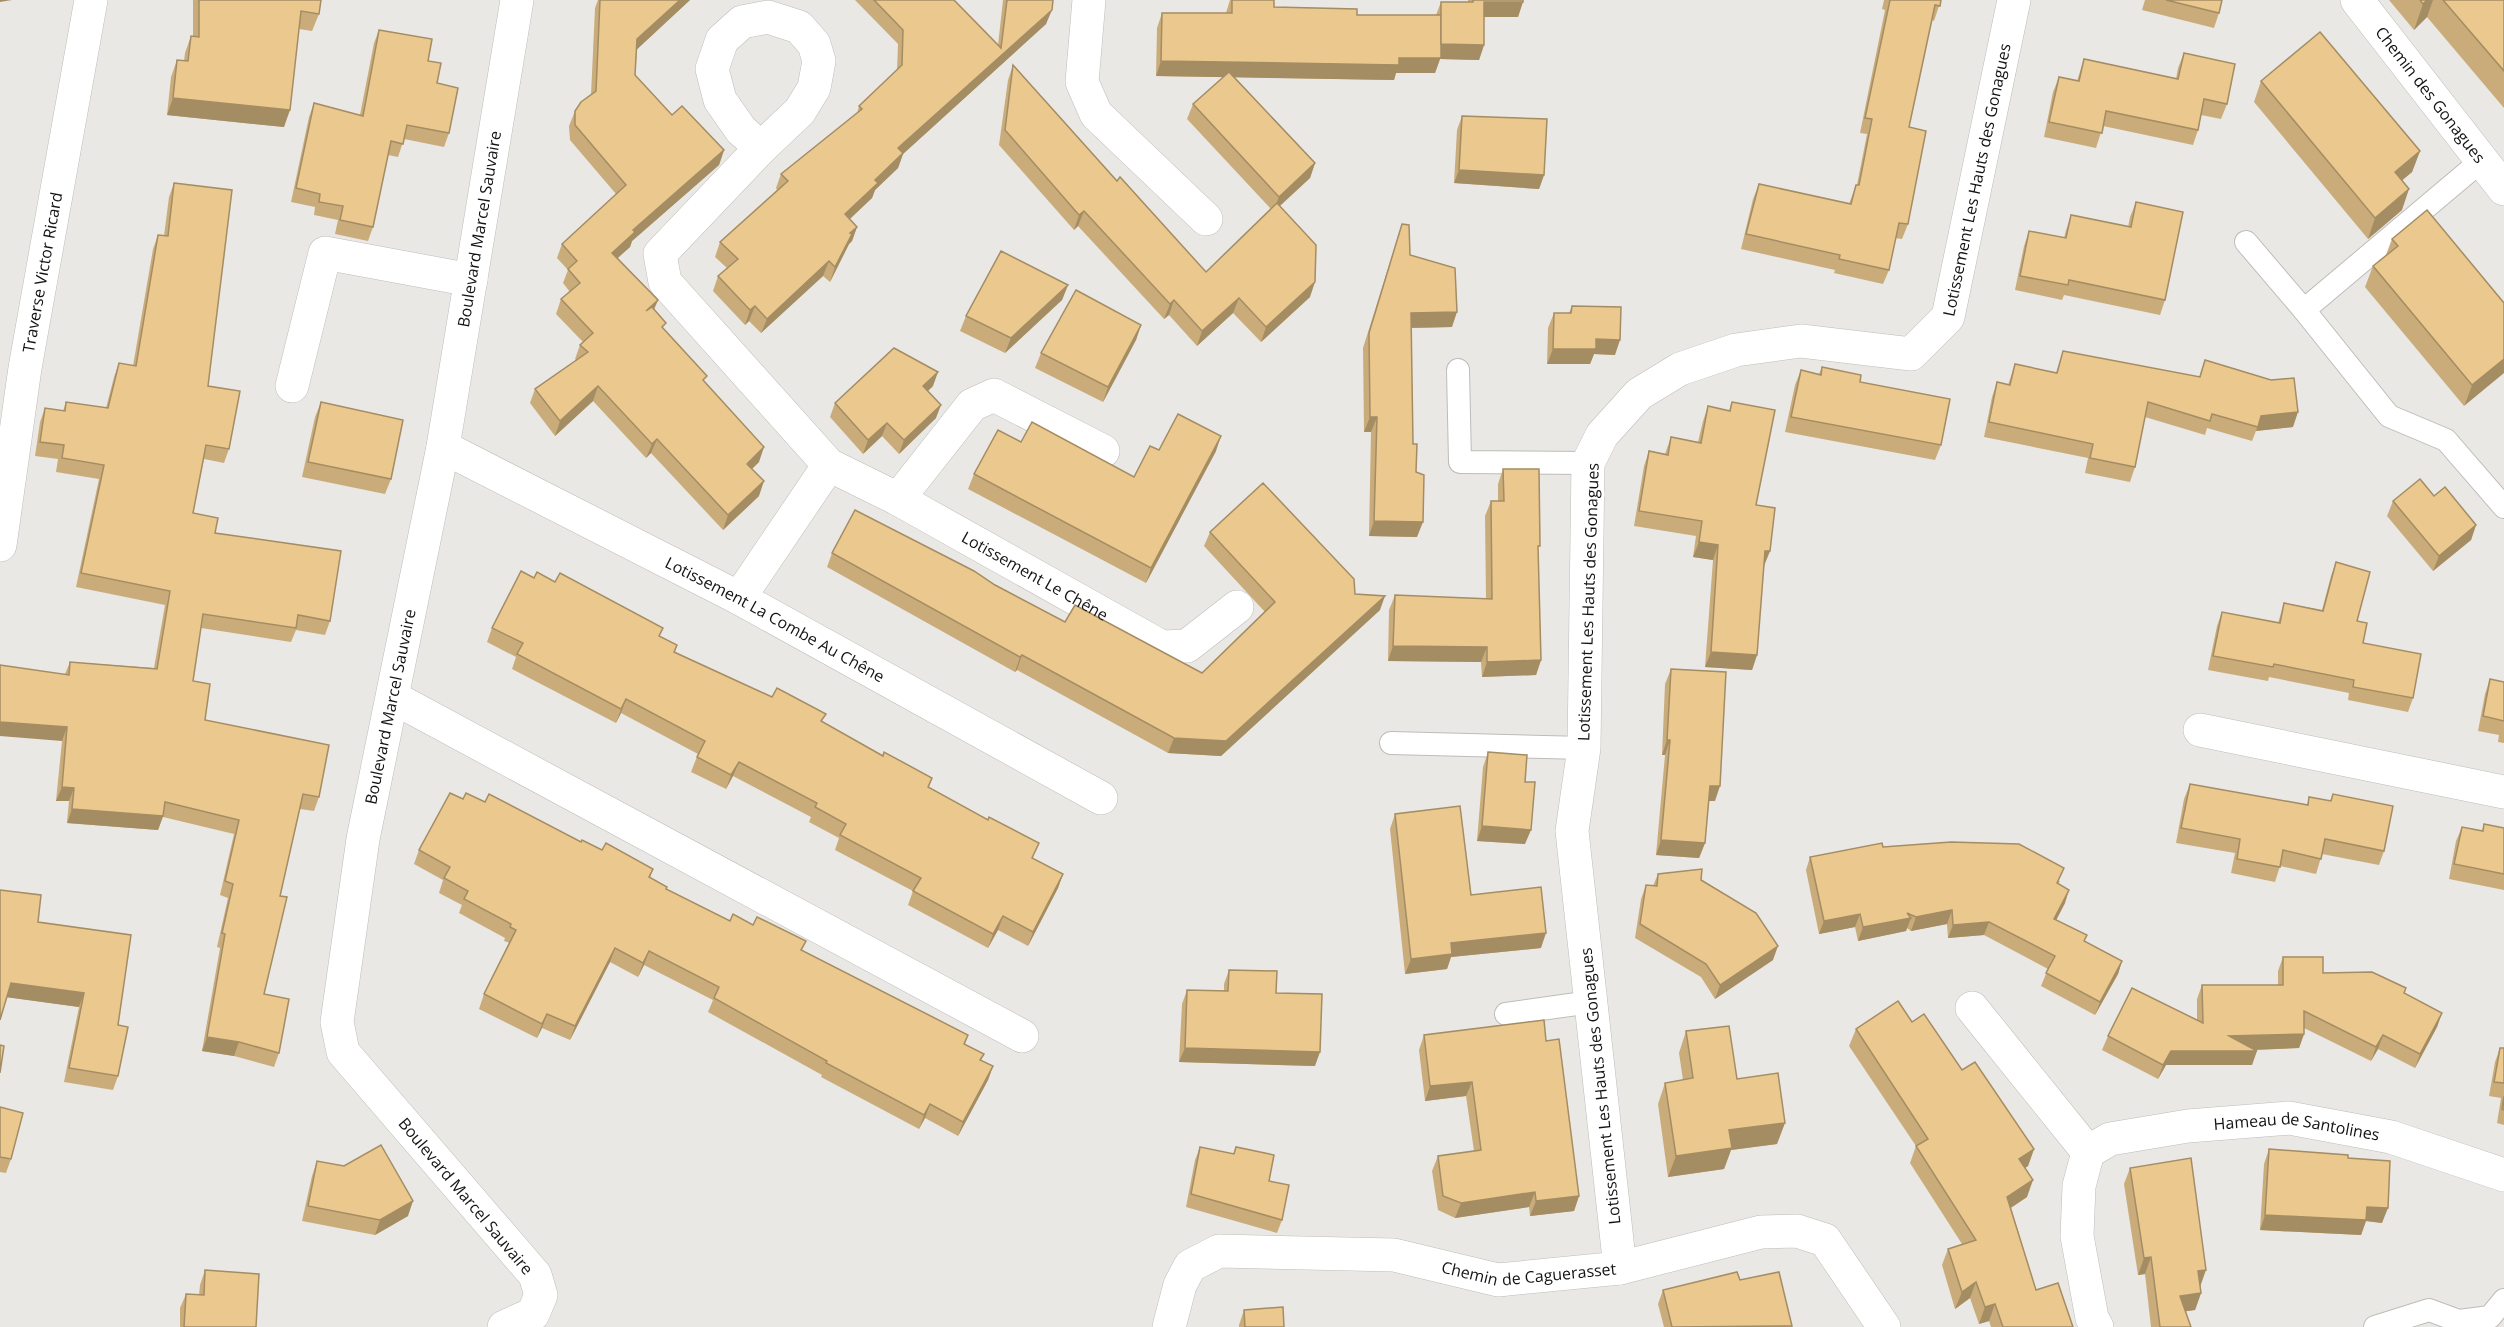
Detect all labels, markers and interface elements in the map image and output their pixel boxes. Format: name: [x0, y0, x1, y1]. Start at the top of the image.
street label: Chemin des Gonagues: [2371, 22, 2491, 168]
street label: Lotissement Les Hauts des Gonagues: [1937, 41, 2016, 318]
street label: Boulevard Marcel Sauvaire: [452, 129, 506, 329]
street label: Traverse Victor Ricard: [17, 190, 67, 354]
street label: Lotissement Les Hauts des Gonagues: [1572, 463, 1604, 741]
street label: Lotissement Le Chêne: [958, 526, 1112, 626]
street label: Lotissement La Combe Au Chêne: [662, 551, 889, 687]
street label: Boulevard Marcel Sauvaire: [359, 607, 421, 806]
street label: Lotissement Les Hauts des Gonagues: [1575, 947, 1625, 1225]
street label: Hameau de Santolines: [2213, 1107, 2381, 1146]
street label: Boulevard Marcel Sauvaire: [394, 1113, 538, 1279]
street label: Chemin de Caguerasset: [1439, 1256, 1617, 1291]

